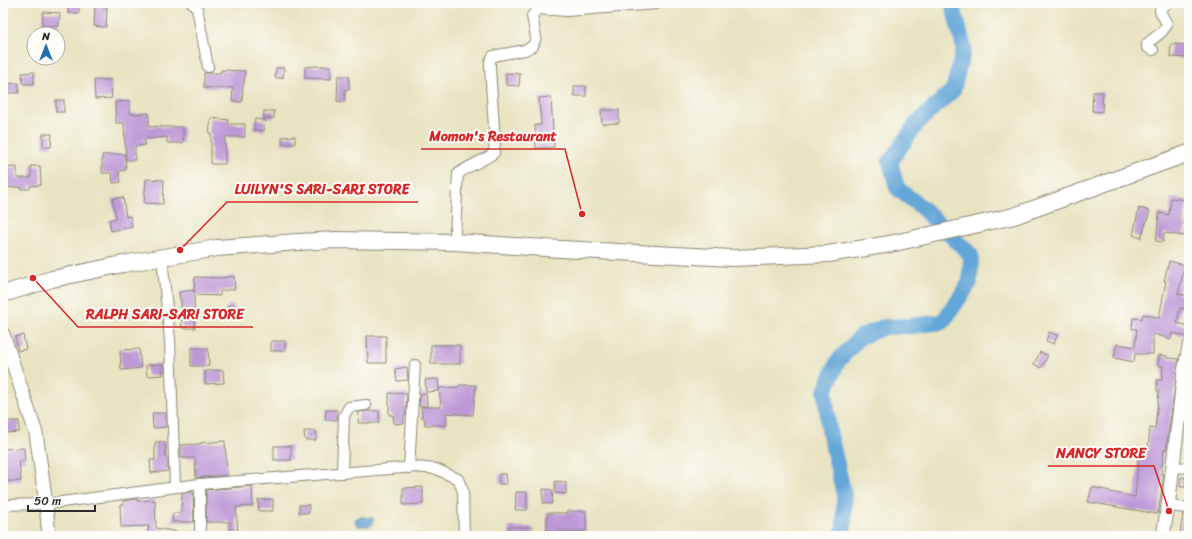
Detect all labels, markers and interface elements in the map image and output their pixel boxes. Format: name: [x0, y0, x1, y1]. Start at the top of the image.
north arrow: [26, 26, 66, 66]
text: N: [41, 27, 50, 46]
callout: Momon's Restaurant: [421, 123, 565, 149]
text: Momon's Restaurant: [428, 124, 558, 149]
callout: LUILYN'S SARI-SARI STORE: [227, 176, 418, 202]
text: LUILYN'S SARI-SARI STORE: [235, 177, 410, 202]
callout: RALPH SARI-SARI STORE: [78, 301, 253, 327]
text: RALPH SARI-SARI STORE: [85, 302, 245, 327]
callout: NANCY STORE: [1048, 440, 1154, 466]
text: NANCY STORE: [1055, 441, 1147, 466]
scale bar: [28, 487, 95, 513]
text: 50 m: [34, 490, 61, 512]

